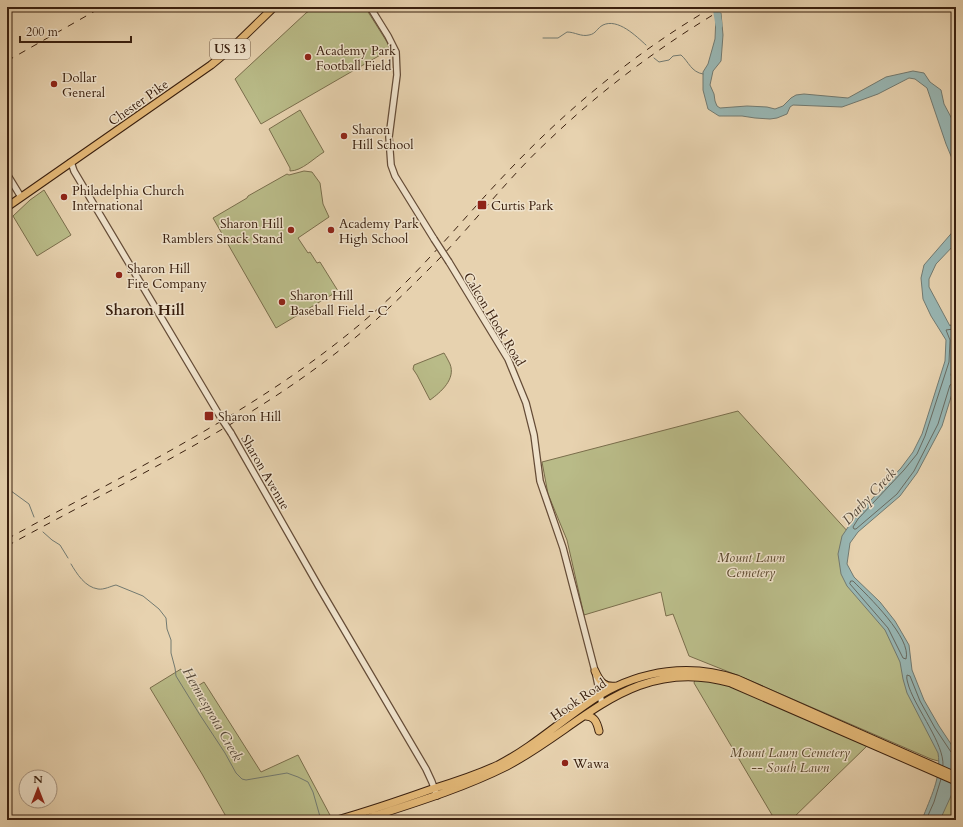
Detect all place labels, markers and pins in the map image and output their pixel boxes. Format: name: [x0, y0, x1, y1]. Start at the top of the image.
place label: Academy Park Football Field: [316, 42, 396, 75]
marker: Academy Park Football Field: [303, 52, 313, 62]
place label: Dollar General: [62, 69, 106, 102]
marker: Dollar General: [49, 79, 59, 89]
place label: Sharon Hill School: [352, 121, 414, 154]
marker: Sharon Hill School: [339, 131, 349, 141]
place label: Philadelphia Church International: [72, 182, 184, 215]
marker: Philadelphia Church International: [59, 192, 69, 202]
place label: Curtis Park: [491, 197, 553, 215]
marker: Curtis Park: [476, 199, 488, 211]
place label: Sharon Hill Ramblers Snack Stand: [162, 215, 284, 248]
place label: Academy Park High School: [339, 215, 419, 248]
marker: Sharon Hill Ramblers Snack Stand: [286, 225, 296, 235]
marker: Academy Park High School: [326, 225, 336, 235]
place label: Sharon Hill Fire Company: [127, 260, 207, 293]
marker: Sharon Hill Fire Company: [114, 270, 124, 280]
place label: Sharon Hill Baseball Field - C: [290, 287, 387, 320]
marker: Sharon Hill Baseball Field - C: [277, 297, 287, 307]
place label: Sharon Hill: [218, 408, 282, 426]
marker: Sharon Hill: [203, 410, 215, 422]
place label: Wawa: [572, 755, 609, 773]
marker: Wawa: [560, 758, 570, 768]

